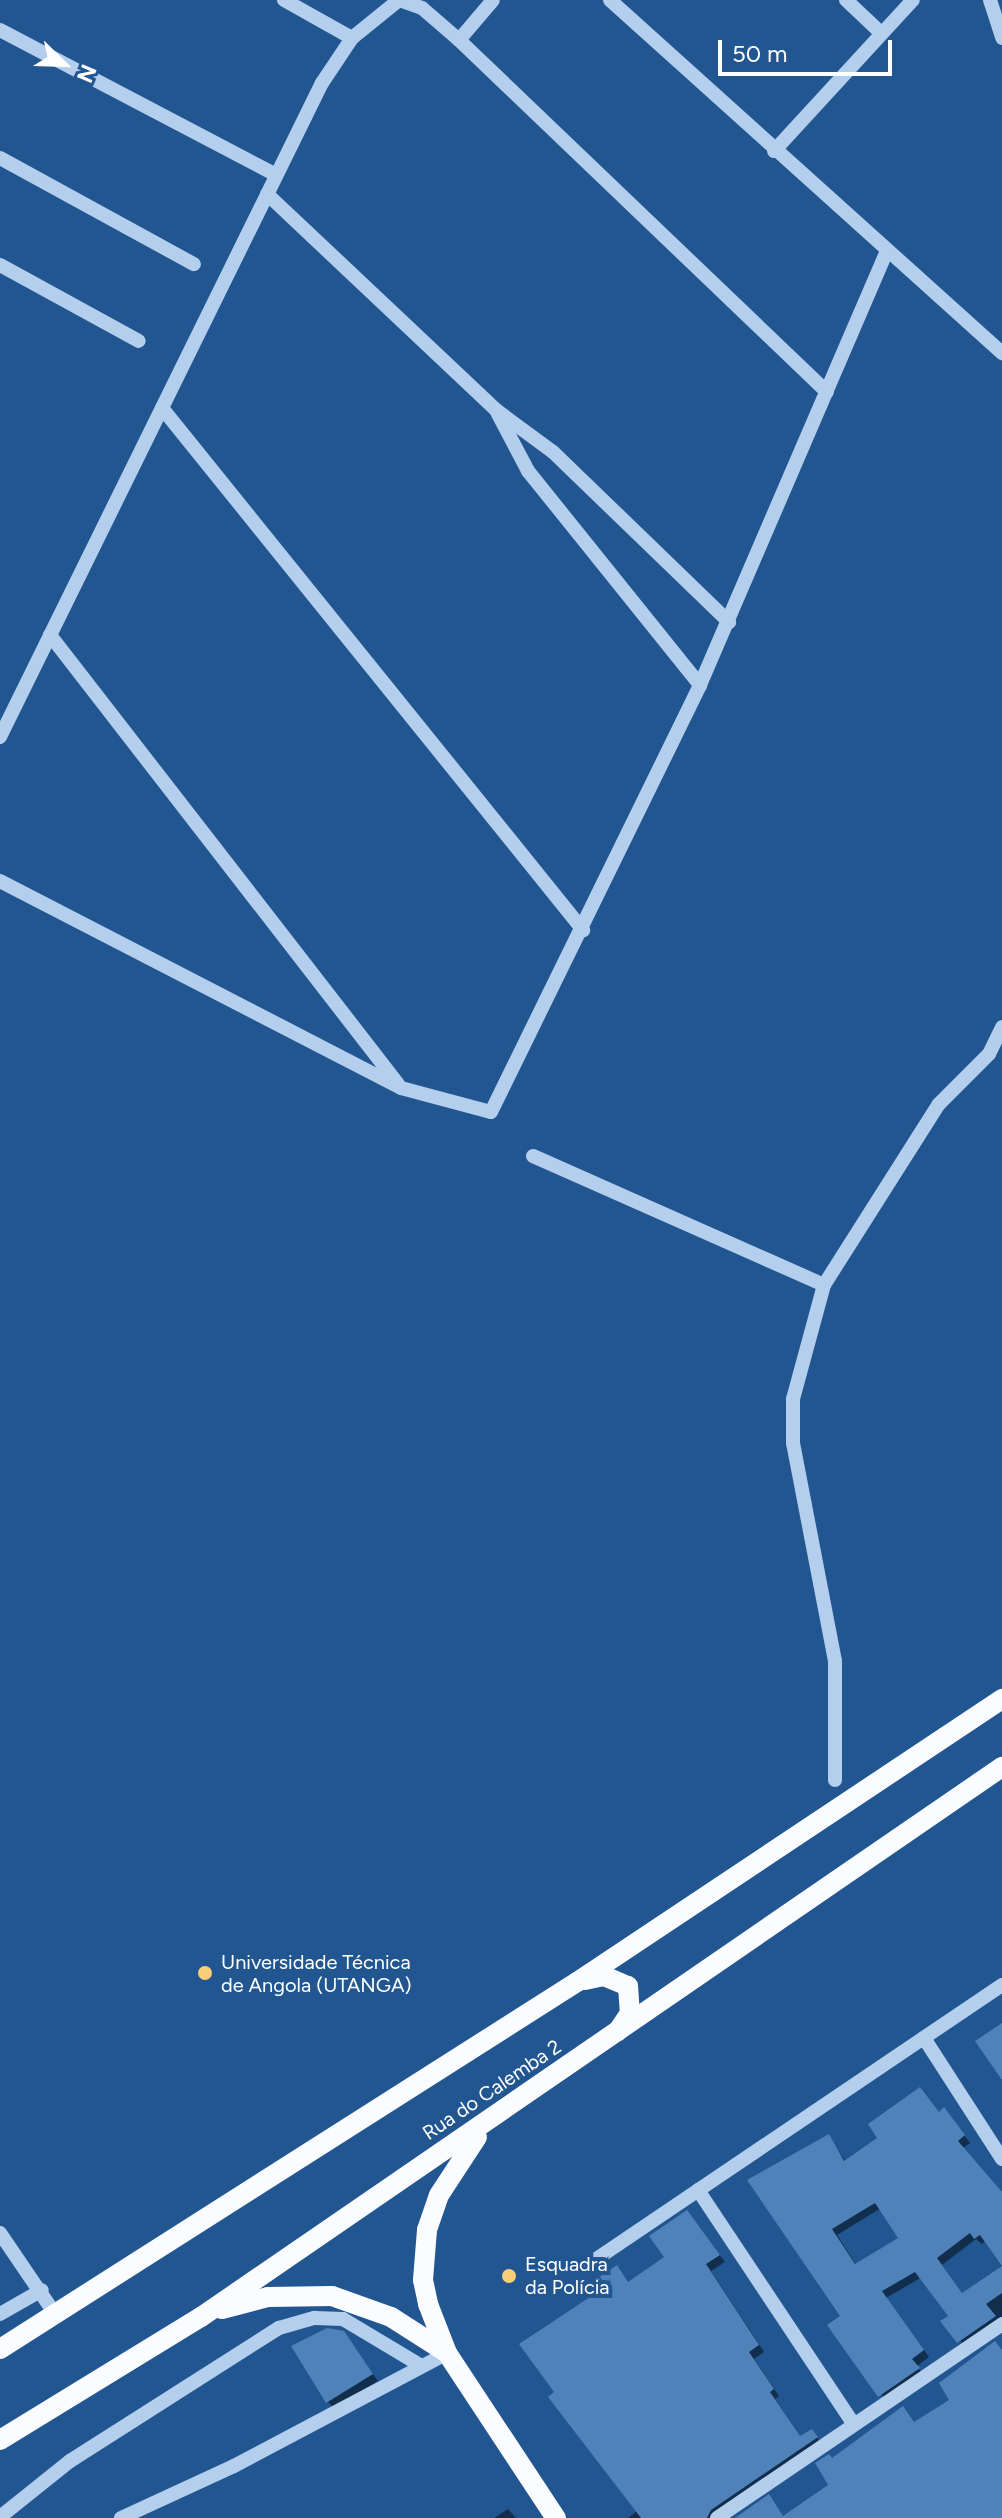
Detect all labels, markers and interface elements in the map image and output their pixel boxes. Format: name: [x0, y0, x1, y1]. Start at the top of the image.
north arrow: [24, 24, 104, 104]
scale bar: [722, 24, 896, 74]
text: 50 m: [732, 39, 788, 68]
text: N: [71, 60, 102, 87]
place label: Universidade Técnica de Angola (UTANGA): [221, 1950, 411, 1997]
marker: Universidade Técnica de Angola (UTANGA): [196, 1964, 214, 1982]
street label: Rua do Calemba 2: [418, 2035, 566, 2145]
place label: Esquadra da Polícia: [525, 2252, 610, 2299]
marker: Esquadra da Polícia: [500, 2267, 518, 2285]

